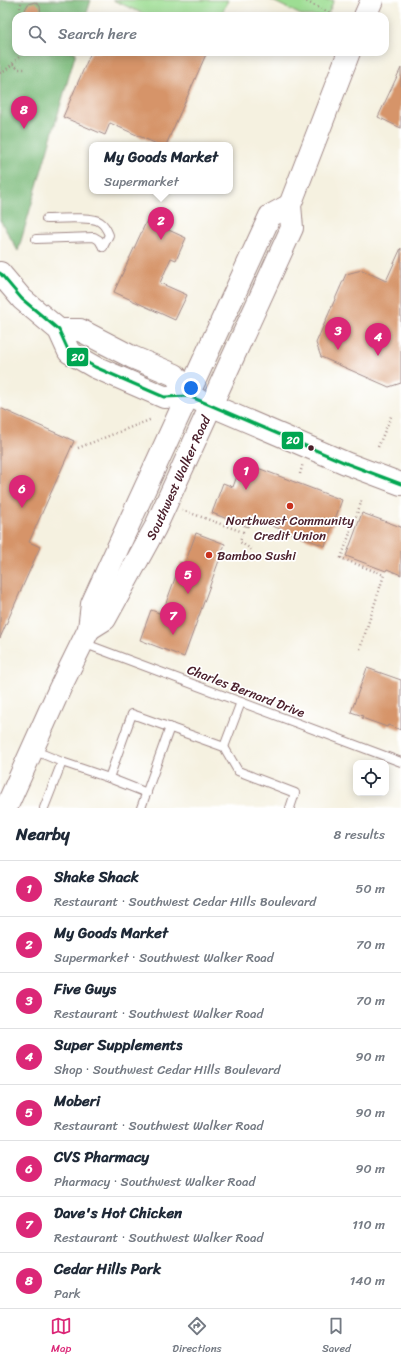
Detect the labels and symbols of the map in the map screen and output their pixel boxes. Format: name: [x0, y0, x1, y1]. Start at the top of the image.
pin: 8: [11, 96, 37, 129]
pin: 2: [148, 207, 174, 240]
pin: 3: [325, 317, 351, 350]
pin: 4: [365, 323, 391, 356]
line badge: 20: [66, 347, 89, 367]
text: 20: [70, 348, 85, 367]
your location: [181, 378, 201, 398]
street label: Southwest Walker Road: [139, 411, 217, 544]
line badge: 20: [281, 431, 304, 450]
text: 20: [285, 431, 300, 450]
unlabelled marker: [306, 443, 316, 453]
pin: 1: [233, 457, 259, 490]
pin: 6: [9, 475, 35, 508]
marker: Northwest Community Credit Union: [285, 501, 295, 511]
place label: Northwest Community Credit Union: [226, 509, 354, 547]
place label: Bamboo Sushi: [217, 544, 296, 567]
marker: Bamboo Sushi: [204, 550, 214, 560]
pin: 5: [175, 561, 201, 594]
pin: 7: [160, 602, 186, 635]
street label: Charles Bernard Drive: [184, 658, 308, 724]

